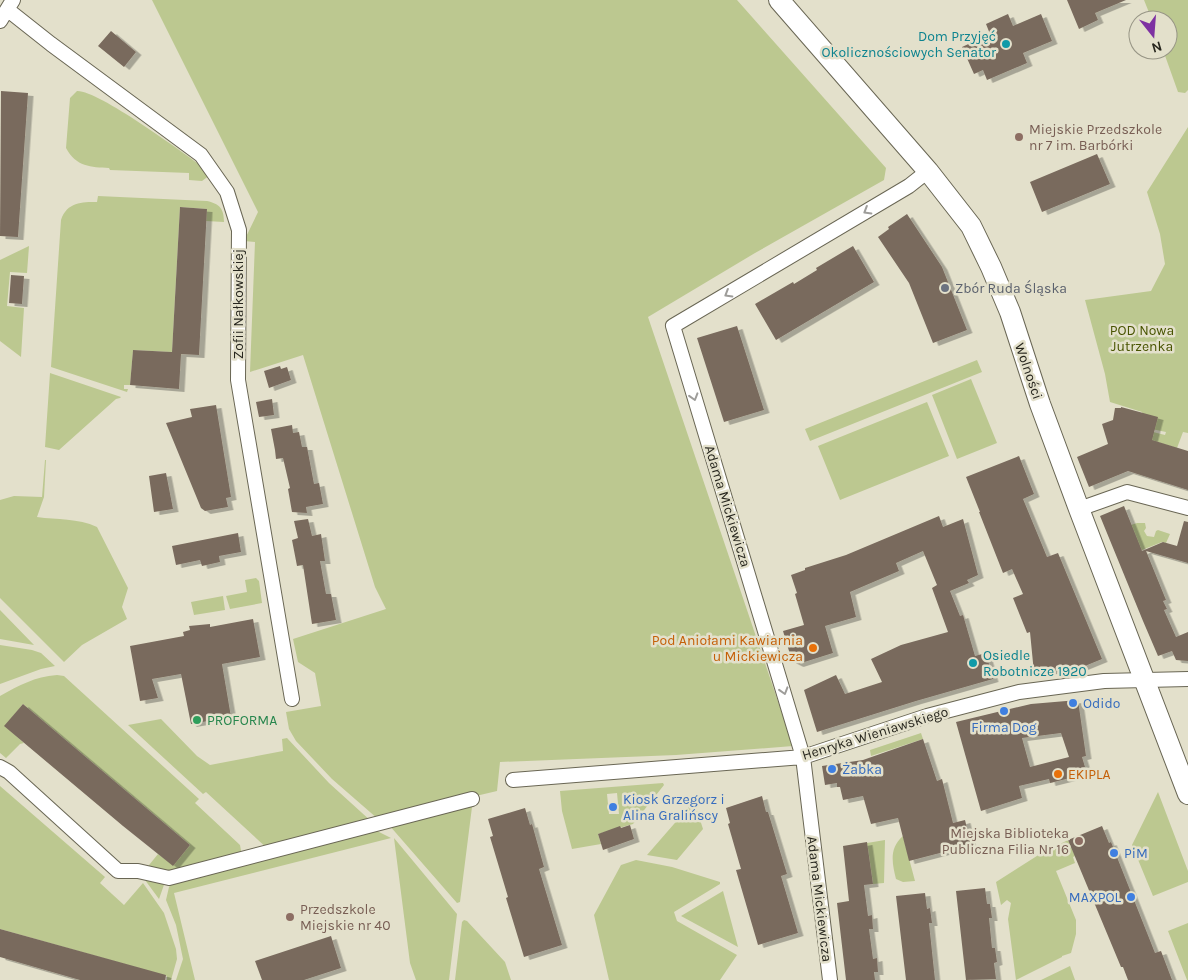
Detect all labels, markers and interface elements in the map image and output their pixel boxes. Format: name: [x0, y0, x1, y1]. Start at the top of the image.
north arrow: [1128, 10, 1178, 60]
place label: Dom Przyjęć Okolicznościowych Senator: [822, 28, 997, 61]
text: N: [1149, 37, 1164, 57]
marker: Dom Przyjęć Okolicznościowych Senator: [1000, 38, 1012, 50]
place label: Miejskie Przedszkole nr 7 im. Barbórki: [1029, 121, 1162, 154]
marker: Miejskie Przedszkole nr 7 im. Barbórki: [1013, 131, 1025, 143]
one-way arrow: [864, 204, 873, 214]
street label: Zofii Nałkowskiej: [230, 249, 247, 359]
place label: Zbór Ruda Śląska: [955, 280, 1067, 297]
marker: Zbór Ruda Śląska: [939, 282, 951, 294]
one-way arrow: [724, 287, 733, 297]
park label: POD Nowa Jutrzenka: [1110, 322, 1174, 355]
street label: Wolności: [1011, 341, 1046, 402]
one-way arrow: [689, 392, 699, 401]
street label: Adama Mickiewicza: [701, 443, 754, 569]
place label: Pod Aniołami Kawiarnia u Mickiewicza: [652, 632, 803, 665]
marker: Pod Aniołami Kawiarnia u Mickiewicza: [807, 642, 819, 654]
place label: Osiedle Robotnicze 1920: [983, 647, 1087, 680]
marker: Osiedle Robotnicze 1920: [967, 657, 979, 669]
one-way arrow: [778, 686, 788, 694]
place label: Odido: [1083, 695, 1120, 712]
marker: Odido: [1067, 697, 1079, 709]
street label: Henryka Wieniawskiego: [800, 703, 950, 764]
marker: Firma Dog: [998, 705, 1010, 717]
place label: PROFORMA: [207, 712, 277, 729]
marker: PROFORMA: [191, 714, 203, 726]
place label: Firma Dog: [971, 719, 1037, 736]
place label: Żabka: [842, 761, 882, 778]
marker: Żabka: [826, 763, 838, 775]
place label: EKIPLA: [1068, 766, 1111, 783]
marker: EKIPLA: [1052, 768, 1064, 780]
place label: Kiosk Grzegorz i Alina Gralińscy: [623, 791, 725, 824]
marker: Kiosk Grzegorz i Alina Gralińscy: [607, 801, 619, 813]
place label: Miejska Biblioteka Publiczna Filia Nr 16: [942, 825, 1069, 858]
street label: Adama Mickiewicza: [803, 835, 836, 963]
marker: Miejska Biblioteka Publiczna Filia Nr 16: [1073, 835, 1085, 847]
place label: PiM: [1124, 845, 1148, 862]
marker: PiM: [1108, 847, 1120, 859]
place label: MAXPOL: [1069, 889, 1121, 906]
marker: MAXPOL: [1125, 891, 1137, 903]
place label: Przedszkole Miejskie nr 40: [300, 901, 391, 934]
marker: Przedszkole Miejskie nr 40: [284, 911, 296, 923]

